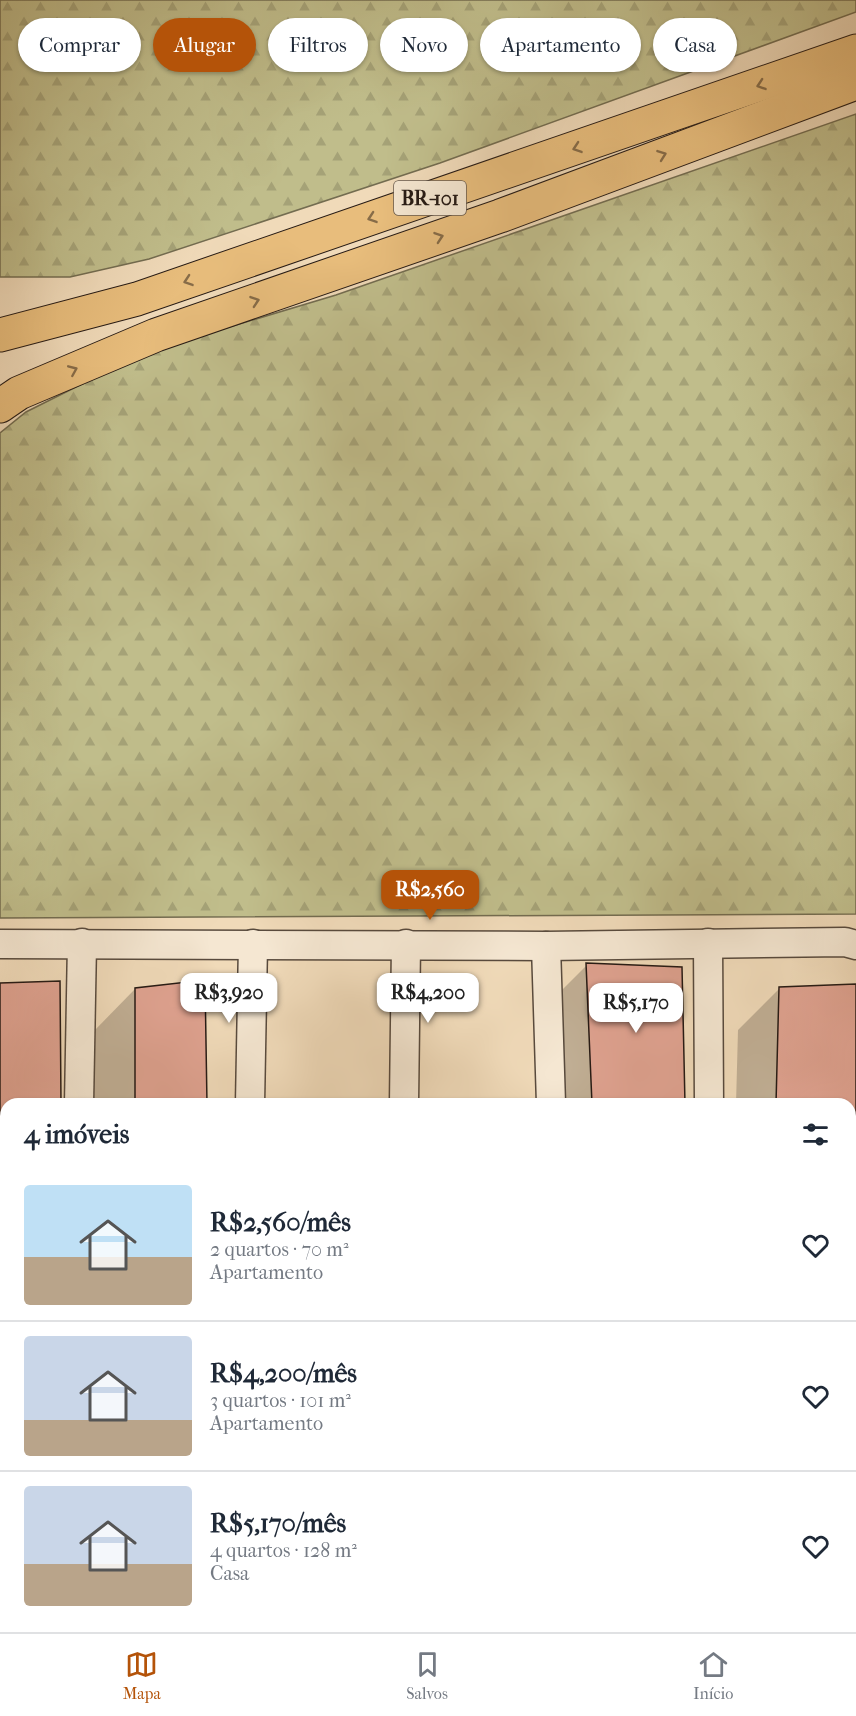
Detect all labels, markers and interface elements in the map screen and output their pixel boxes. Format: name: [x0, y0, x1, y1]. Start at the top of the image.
chip: Comprar: [18, 18, 141, 72]
chip: Alugar: [153, 18, 256, 72]
chip: Filtros: [268, 18, 368, 72]
chip: Novo: [380, 18, 468, 72]
chip: Apartamento: [480, 18, 641, 72]
chip: Casa: [653, 18, 737, 72]
one-way arrow: [756, 77, 767, 90]
one-way arrow: [572, 140, 583, 153]
one-way arrow: [656, 150, 667, 163]
road number: BR-101: [394, 181, 466, 215]
one-way arrow: [367, 210, 378, 223]
one-way arrow: [433, 231, 444, 244]
one-way arrow: [183, 274, 194, 286]
one-way arrow: [249, 295, 260, 308]
one-way arrow: [67, 365, 78, 377]
pin: R$2,560: [375, 870, 485, 921]
text: R$2,560: [395, 878, 465, 901]
pin: R$3,920: [174, 973, 284, 1024]
pin: R$4,200: [373, 973, 483, 1024]
text: R$3,920: [194, 981, 264, 1004]
text: R$4,200: [391, 981, 465, 1004]
pin: R$5,170: [581, 983, 691, 1034]
text: R$5,170: [603, 991, 669, 1014]
icon: filters: [799, 1118, 832, 1151]
text: 4 imóveis: [24, 1119, 129, 1150]
text: R$2,560/mês: [210, 1207, 351, 1238]
icon: home: [72, 1209, 144, 1281]
icon: heart: [799, 1229, 832, 1262]
text: 2 quartos · 70 m²: [210, 1238, 349, 1261]
text: Apartamento: [210, 1261, 323, 1284]
text: R$4,200/mês: [210, 1358, 357, 1389]
icon: home: [72, 1360, 144, 1432]
icon: heart: [799, 1380, 832, 1413]
text: 3 quartos · 101 m²: [210, 1389, 351, 1412]
text: Apartamento: [210, 1412, 323, 1435]
text: R$5,170/mês: [210, 1508, 346, 1539]
icon: home: [72, 1510, 144, 1582]
icon: heart: [799, 1530, 832, 1563]
text: 4 quartos · 128 m²: [210, 1539, 357, 1562]
text: Casa: [210, 1562, 249, 1585]
tab: Mapa: [123, 1648, 161, 1703]
tab: Salvos: [406, 1648, 448, 1703]
tab: Início: [693, 1648, 733, 1703]

